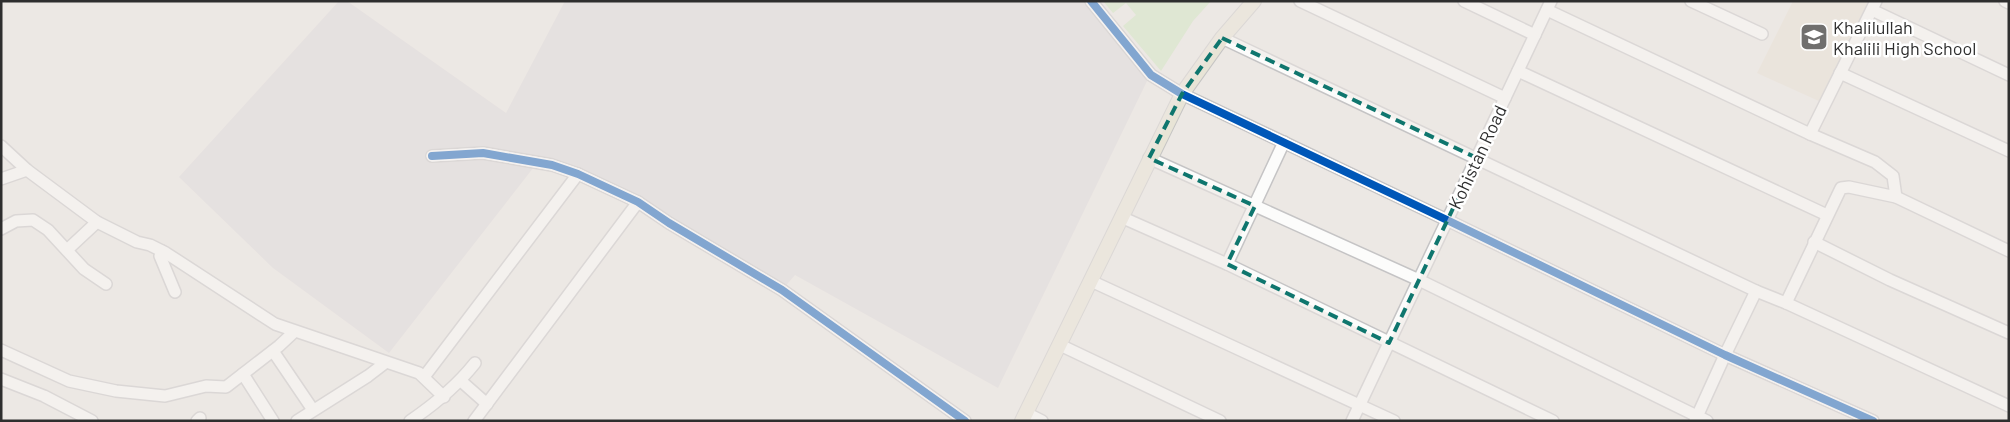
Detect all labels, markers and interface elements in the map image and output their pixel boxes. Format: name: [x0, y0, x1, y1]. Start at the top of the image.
place label: Khalilullah Khalili High School: [1833, 16, 1976, 59]
school or university icon: Khalilullah Khalili High School: [1799, 22, 1829, 52]
street label: Kohistan Road: [1443, 101, 1511, 213]

